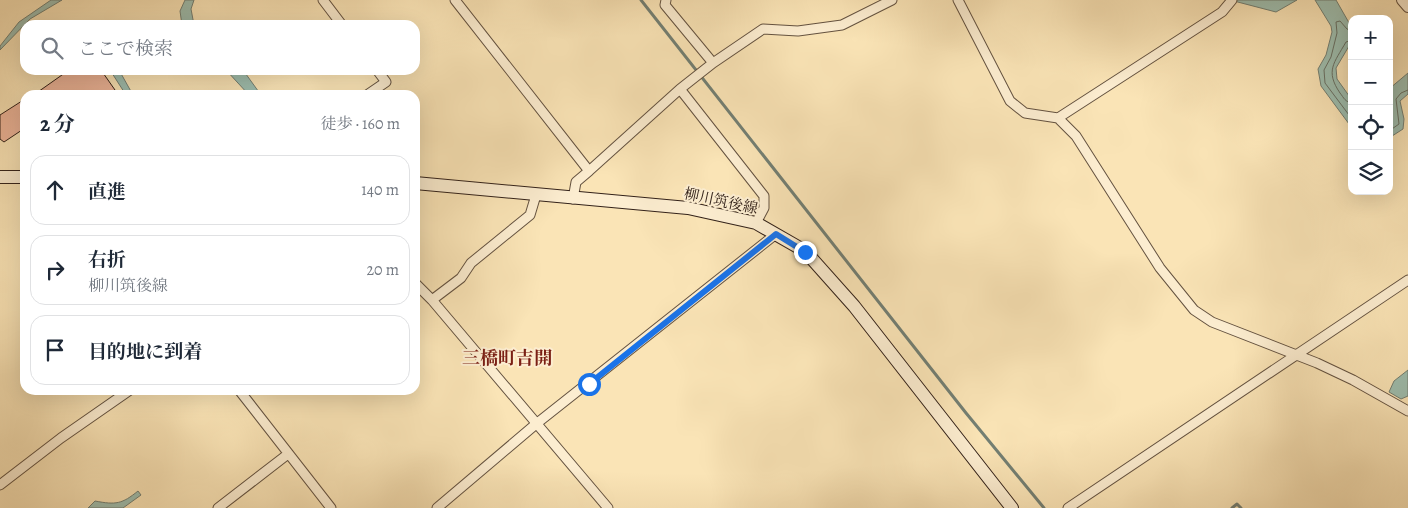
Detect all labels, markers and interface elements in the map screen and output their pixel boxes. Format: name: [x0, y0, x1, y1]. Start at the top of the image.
map controls: [1348, 15, 1393, 195]
button: +: [1348, 15, 1393, 60]
search box: [20, 20, 420, 75]
icon: search: [38, 34, 66, 62]
text: ここで検索: [78, 36, 173, 62]
button: −: [1348, 60, 1393, 105]
button: locate: [1348, 105, 1393, 150]
text: 2 分: [40, 110, 75, 138]
text: 徒歩 · 160 m: [321, 113, 400, 135]
button: layers: [1348, 150, 1393, 195]
icon: ahead: [41, 176, 69, 204]
text: 直進: [88, 179, 126, 205]
text: 140 m: [361, 179, 399, 201]
street label: 柳川筑後線: [682, 183, 760, 219]
route end: [794, 241, 817, 264]
text: 右折: [88, 247, 126, 273]
icon: right: [41, 256, 69, 284]
text: 20 m: [366, 259, 399, 281]
text: 柳川筑後線: [88, 275, 168, 297]
icon: arrive: [41, 336, 69, 364]
text: 目的地に到着: [88, 339, 202, 365]
district label: 三橋町吉開: [462, 346, 552, 370]
route start: [578, 373, 601, 396]

